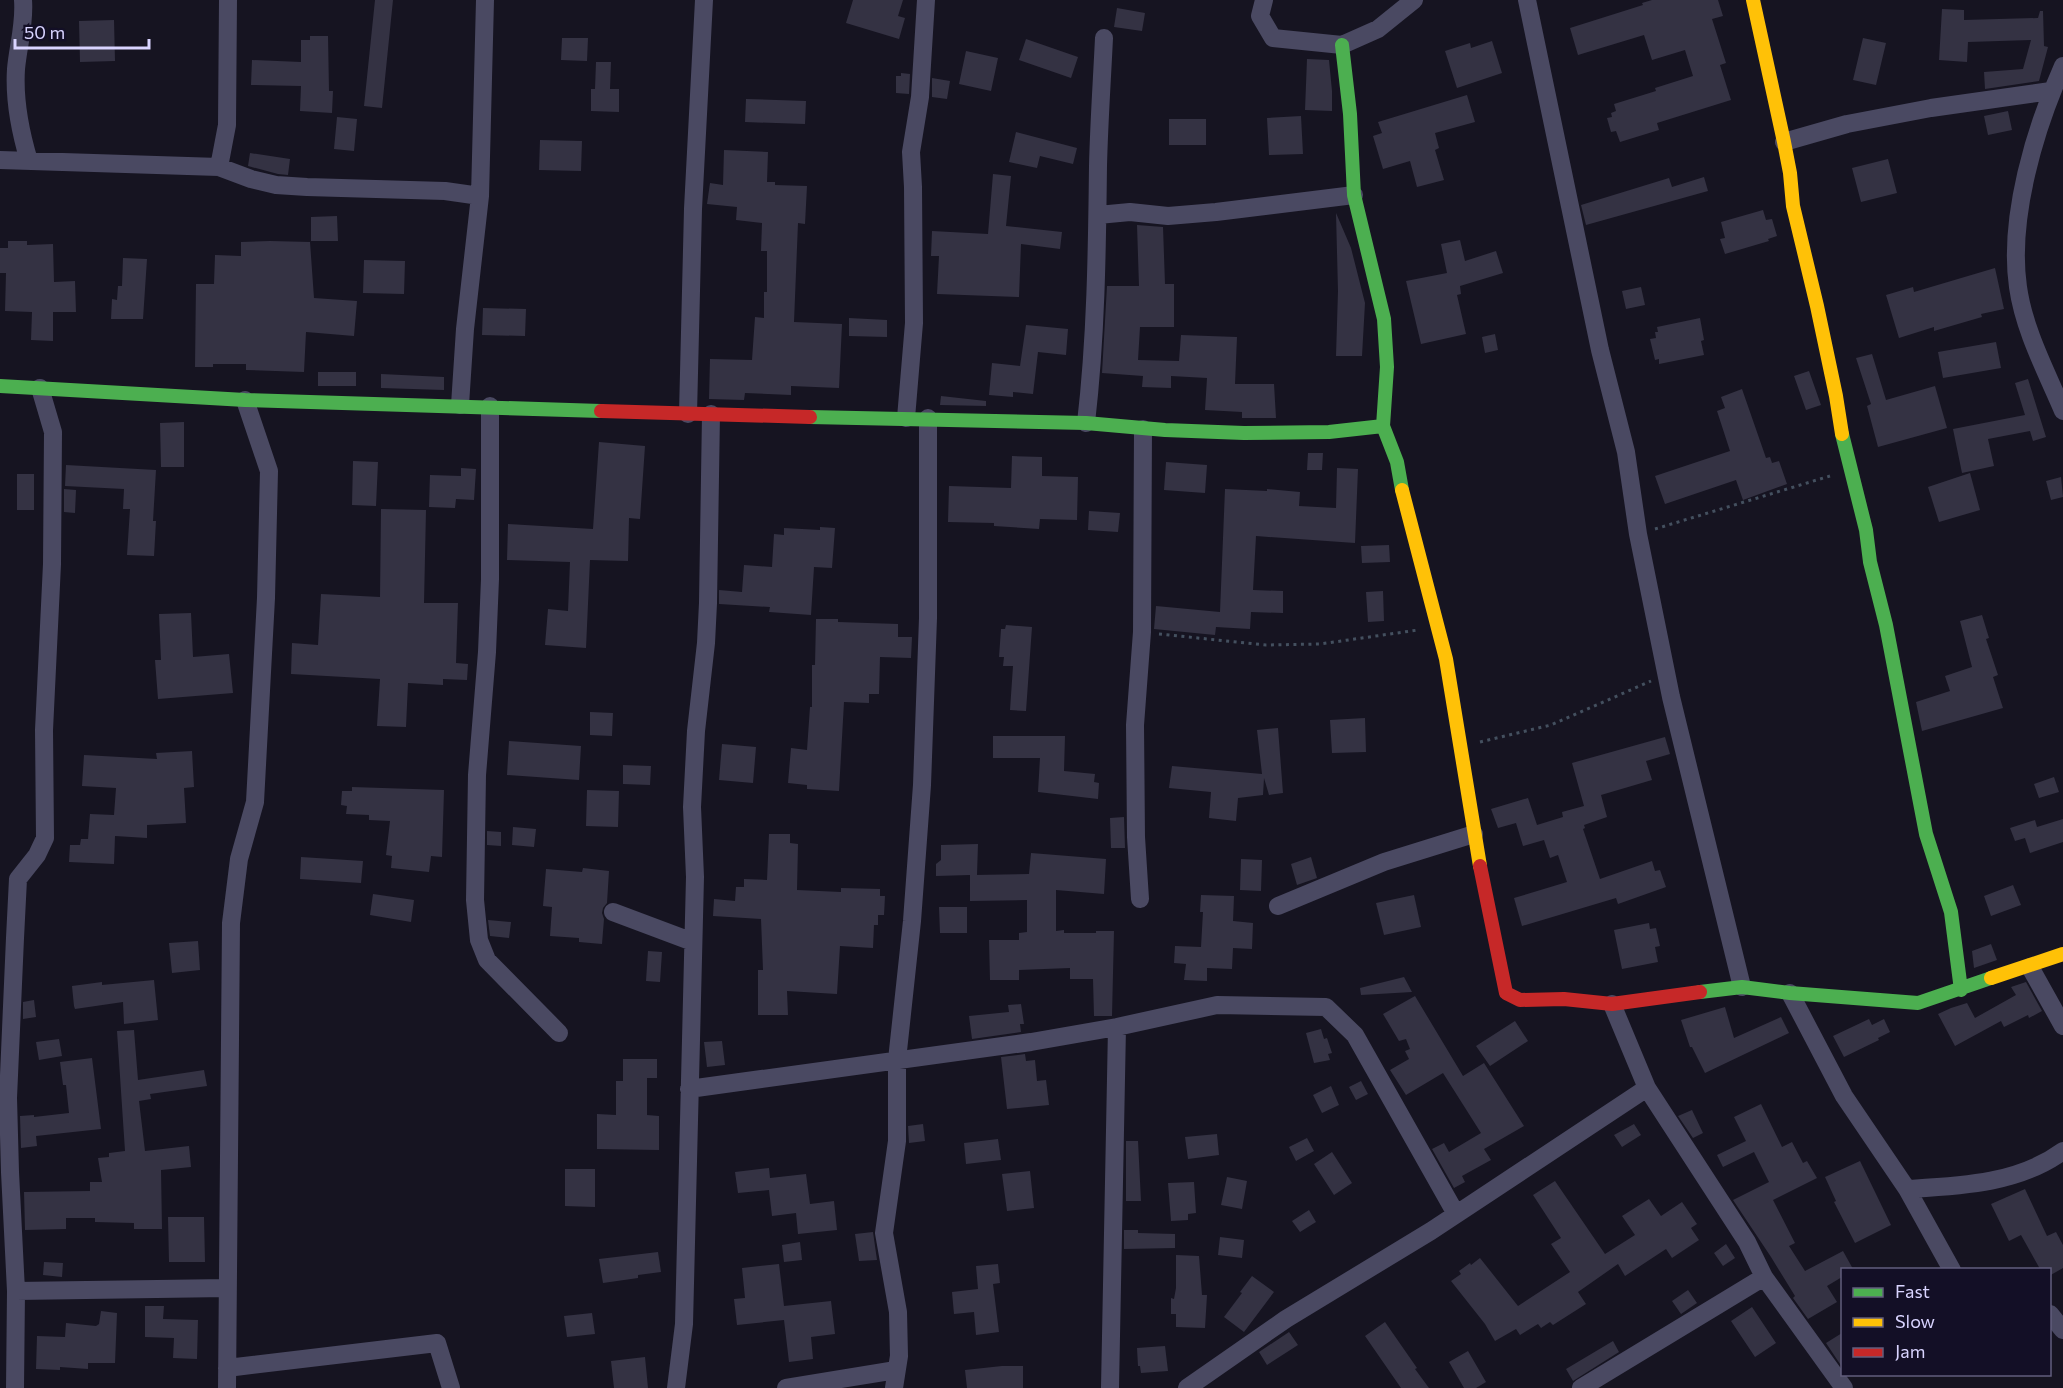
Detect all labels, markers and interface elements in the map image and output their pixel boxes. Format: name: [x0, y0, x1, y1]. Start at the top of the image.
scale bar: [15, 12, 148, 50]
text: 50 m: [24, 21, 65, 43]
legend: [1841, 1268, 2051, 1376]
text: Fast: [1895, 1280, 1930, 1302]
text: Slow: [1895, 1310, 1935, 1332]
text: Jam: [1895, 1340, 1925, 1362]

